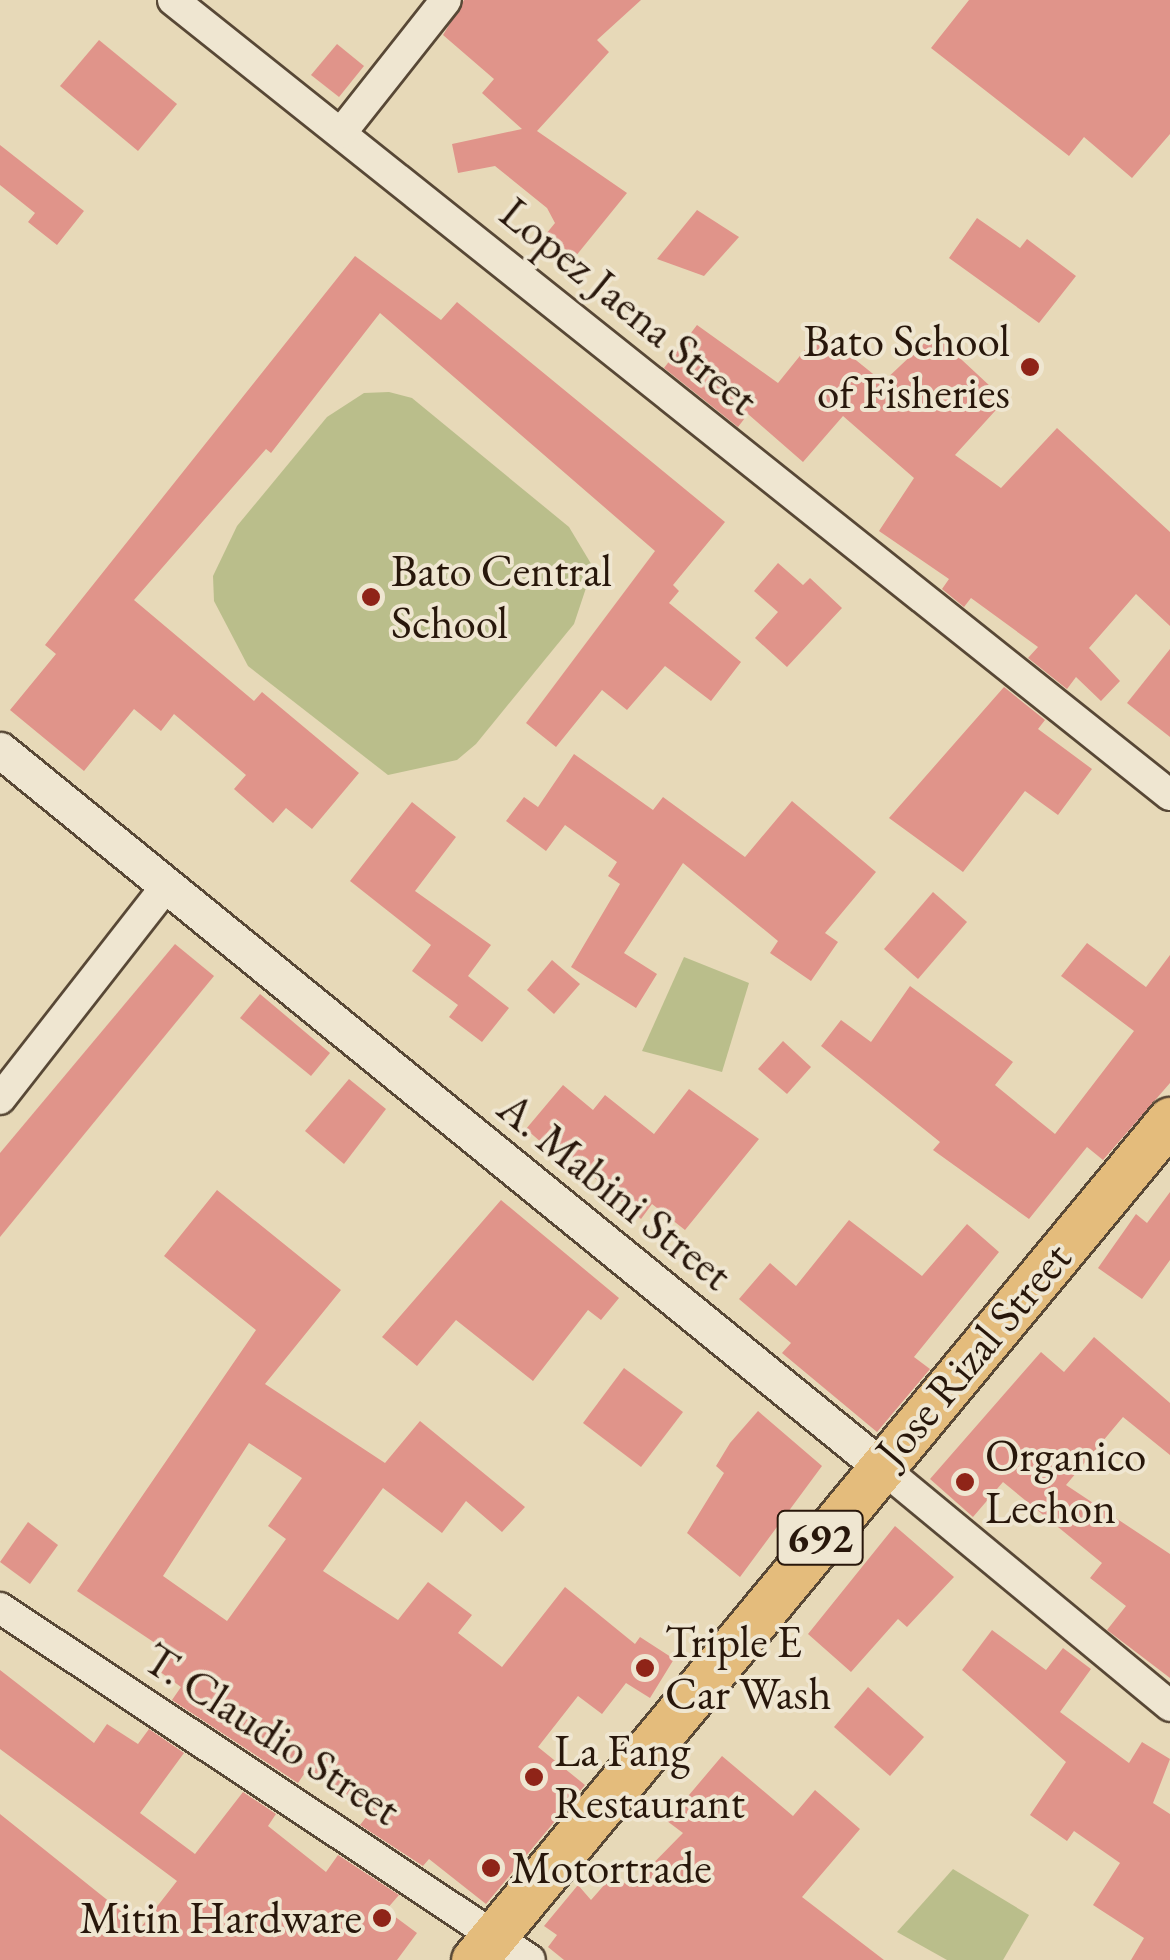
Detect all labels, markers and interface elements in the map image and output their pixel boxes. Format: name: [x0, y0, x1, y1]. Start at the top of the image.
street label: Lopez Jaena Street: [489, 186, 769, 426]
place label: Bato School of Fisheries: [803, 314, 1010, 420]
marker: Bato School of Fisheries: [1019, 356, 1041, 378]
place label: Bato Central School: [391, 544, 612, 650]
marker: Bato Central School: [360, 586, 382, 608]
street label: A. Mabini Street: [487, 1080, 743, 1302]
street label: Jose Rizal Street: [864, 1231, 1082, 1477]
place label: Organico Lechon: [985, 1429, 1146, 1535]
marker: Organico Lechon: [954, 1471, 976, 1493]
road number: 692: [775, 1501, 865, 1575]
place label: Triple E Car Wash: [665, 1615, 831, 1721]
street label: T. Claudio Street: [134, 1631, 410, 1837]
marker: Triple E Car Wash: [634, 1657, 656, 1679]
place label: La Fang Restaurant: [554, 1724, 745, 1830]
marker: La Fang Restaurant: [523, 1766, 545, 1788]
place label: Motortrade: [511, 1841, 712, 1895]
marker: Motortrade: [480, 1857, 502, 1879]
place label: Mitin Hardware: [80, 1891, 362, 1945]
marker: Mitin Hardware: [371, 1907, 393, 1929]

